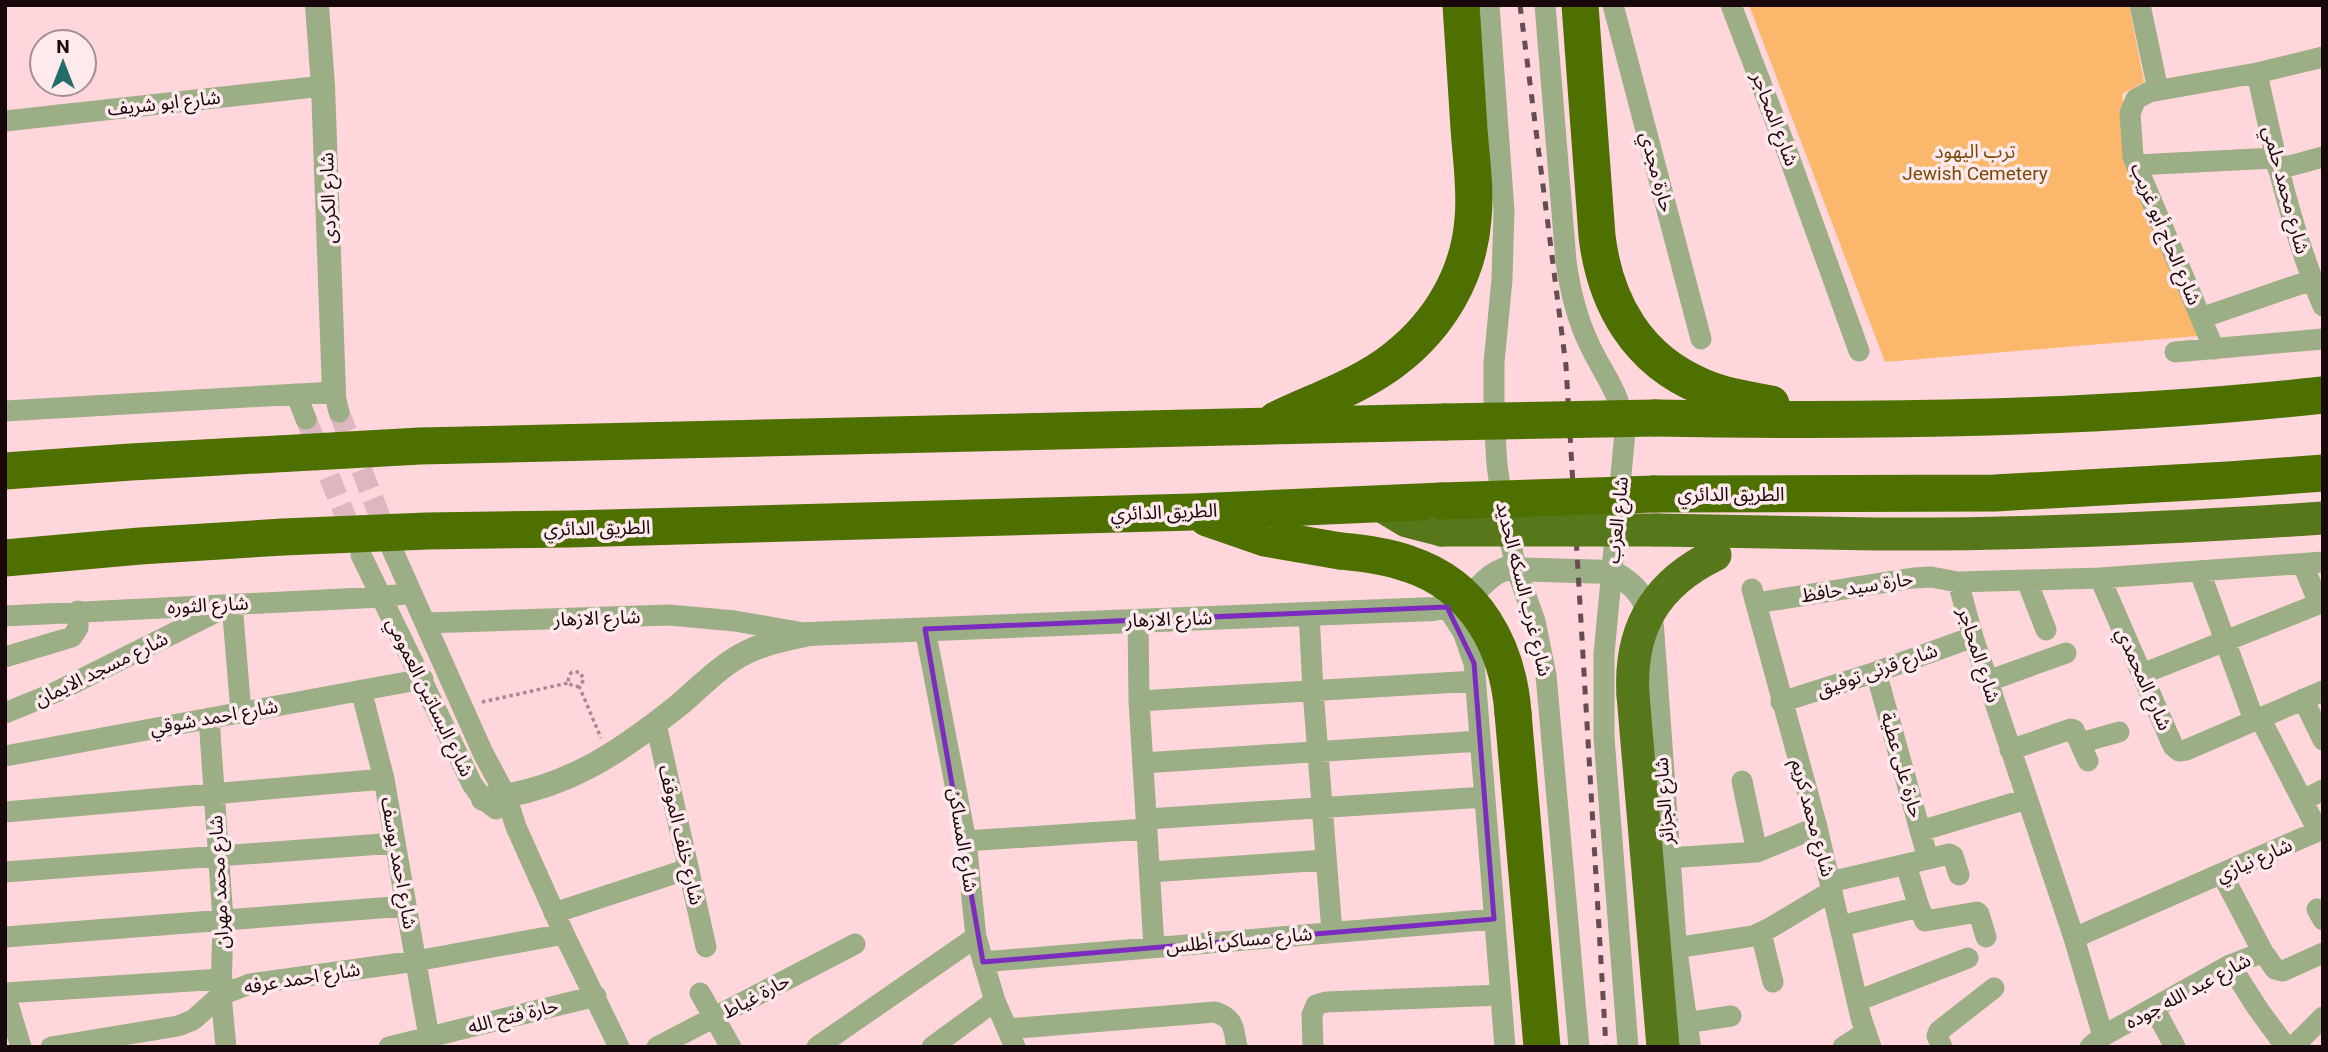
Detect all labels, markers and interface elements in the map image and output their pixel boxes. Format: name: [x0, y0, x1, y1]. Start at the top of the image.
north arrow: [28, 28, 98, 98]
text: N: [56, 35, 70, 58]
street label: شارع المحاجر: [1744, 68, 1803, 170]
street label: شارع ابو شريف: [106, 86, 222, 122]
street label: شارع محمد حلمي: [2255, 124, 2314, 257]
street label: حارة مجدي: [1632, 129, 1679, 215]
park label: ترب اليهود Jewish Cemetery: [1902, 140, 2048, 185]
street label: شارع الكردى: [315, 152, 343, 244]
street label: شارع الحاج أبو غريب: [2124, 160, 2206, 309]
street label: شارع العزب: [1601, 475, 1635, 565]
street label: الطريق الدائري: [1678, 483, 1784, 509]
street label: الطريق الدائري: [1110, 499, 1218, 529]
street label: شارع غرب السكه الحديد: [1489, 499, 1557, 679]
street label: الطريق الدائري: [543, 516, 651, 544]
street label: حارة سيد حافظ: [1799, 567, 1915, 607]
street label: شارع الثوره: [167, 591, 249, 621]
street label: شارع المحاجر: [1951, 604, 2005, 706]
street label: شارع الازهار: [552, 605, 641, 633]
street label: شارع الازهار: [1124, 606, 1213, 634]
street label: شارع البساتين العمومي: [378, 614, 478, 782]
street label: شارع المحمدي: [2108, 624, 2177, 735]
street label: شارع مسجد الايمان: [31, 627, 172, 713]
street label: شارع قرنى توفيق: [1813, 639, 1941, 703]
street label: شارع احمد شوقي: [148, 694, 280, 743]
street label: حارة على عطية: [1876, 710, 1928, 820]
street label: شارع الجزائر: [1649, 756, 1681, 846]
street label: شارع محمد كريم: [1783, 757, 1840, 880]
street label: شارع خلف الموقف: [652, 763, 708, 908]
street label: شارع المساكن: [941, 786, 983, 894]
street label: شارع احمد يوسف: [374, 795, 422, 931]
street label: شارع محمد مهران: [204, 814, 236, 949]
street label: شارع نيازي: [2212, 833, 2297, 890]
street label: شارع مساكن أطلس: [1165, 922, 1313, 960]
street label: شارع عبد الله جوده: [2121, 948, 2256, 1035]
street label: شارع احمد عرفه: [242, 957, 362, 1001]
street label: حارة غياط: [719, 969, 793, 1023]
street label: حارة فتح الله: [465, 994, 561, 1041]

